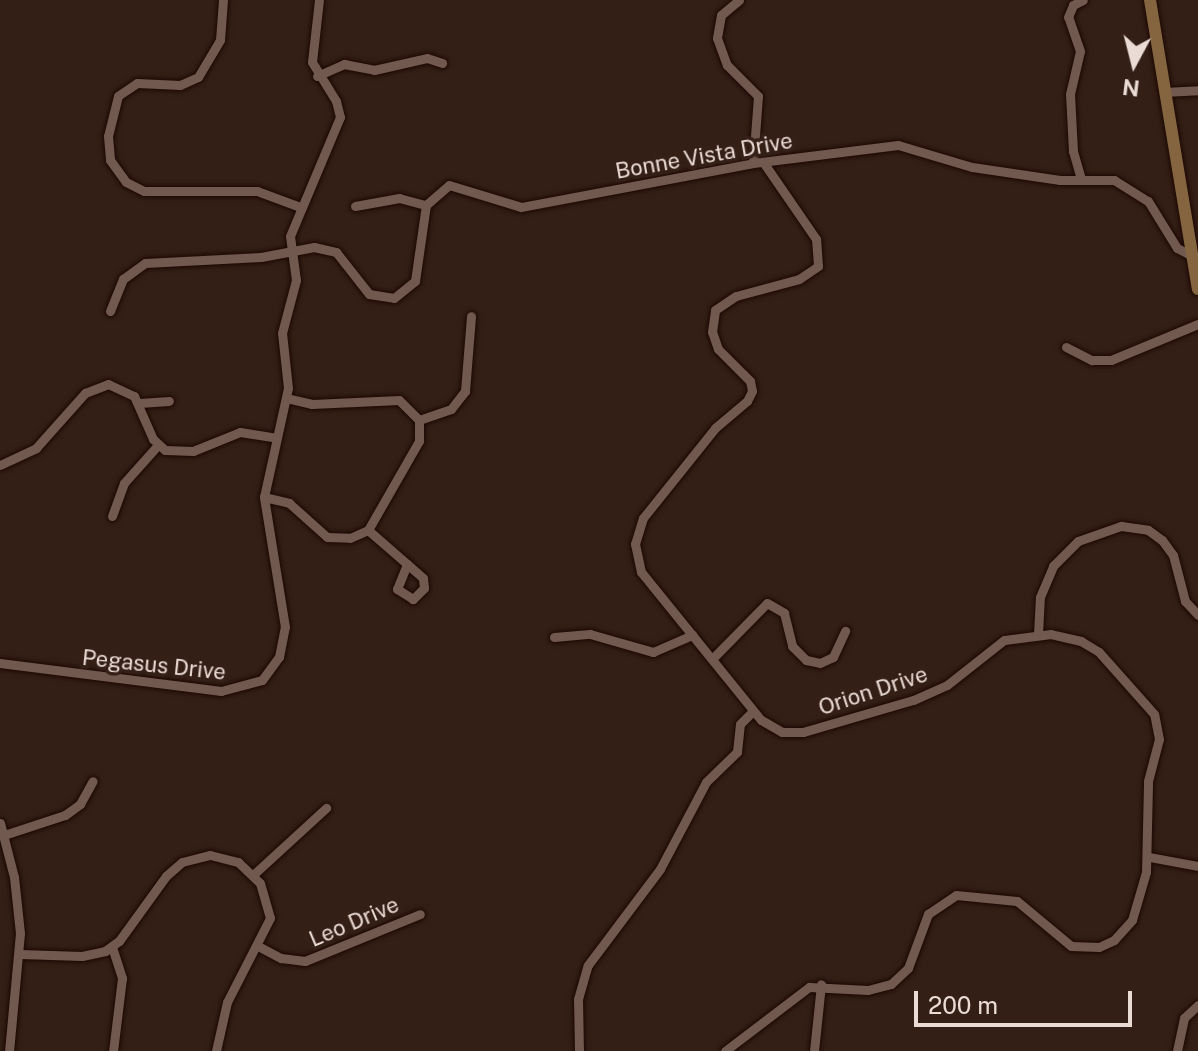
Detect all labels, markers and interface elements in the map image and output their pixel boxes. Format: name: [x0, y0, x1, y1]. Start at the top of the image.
north arrow: [1094, 24, 1174, 104]
text: N: [1121, 74, 1141, 102]
street label: Bonne Vista Drive: [613, 127, 795, 185]
street label: Pegasus Drive: [81, 644, 227, 686]
street label: Orion Drive: [815, 661, 931, 721]
street label: Leo Drive: [305, 891, 403, 953]
scale bar: [918, 975, 1136, 1025]
text: 200 m: [928, 991, 998, 1019]

